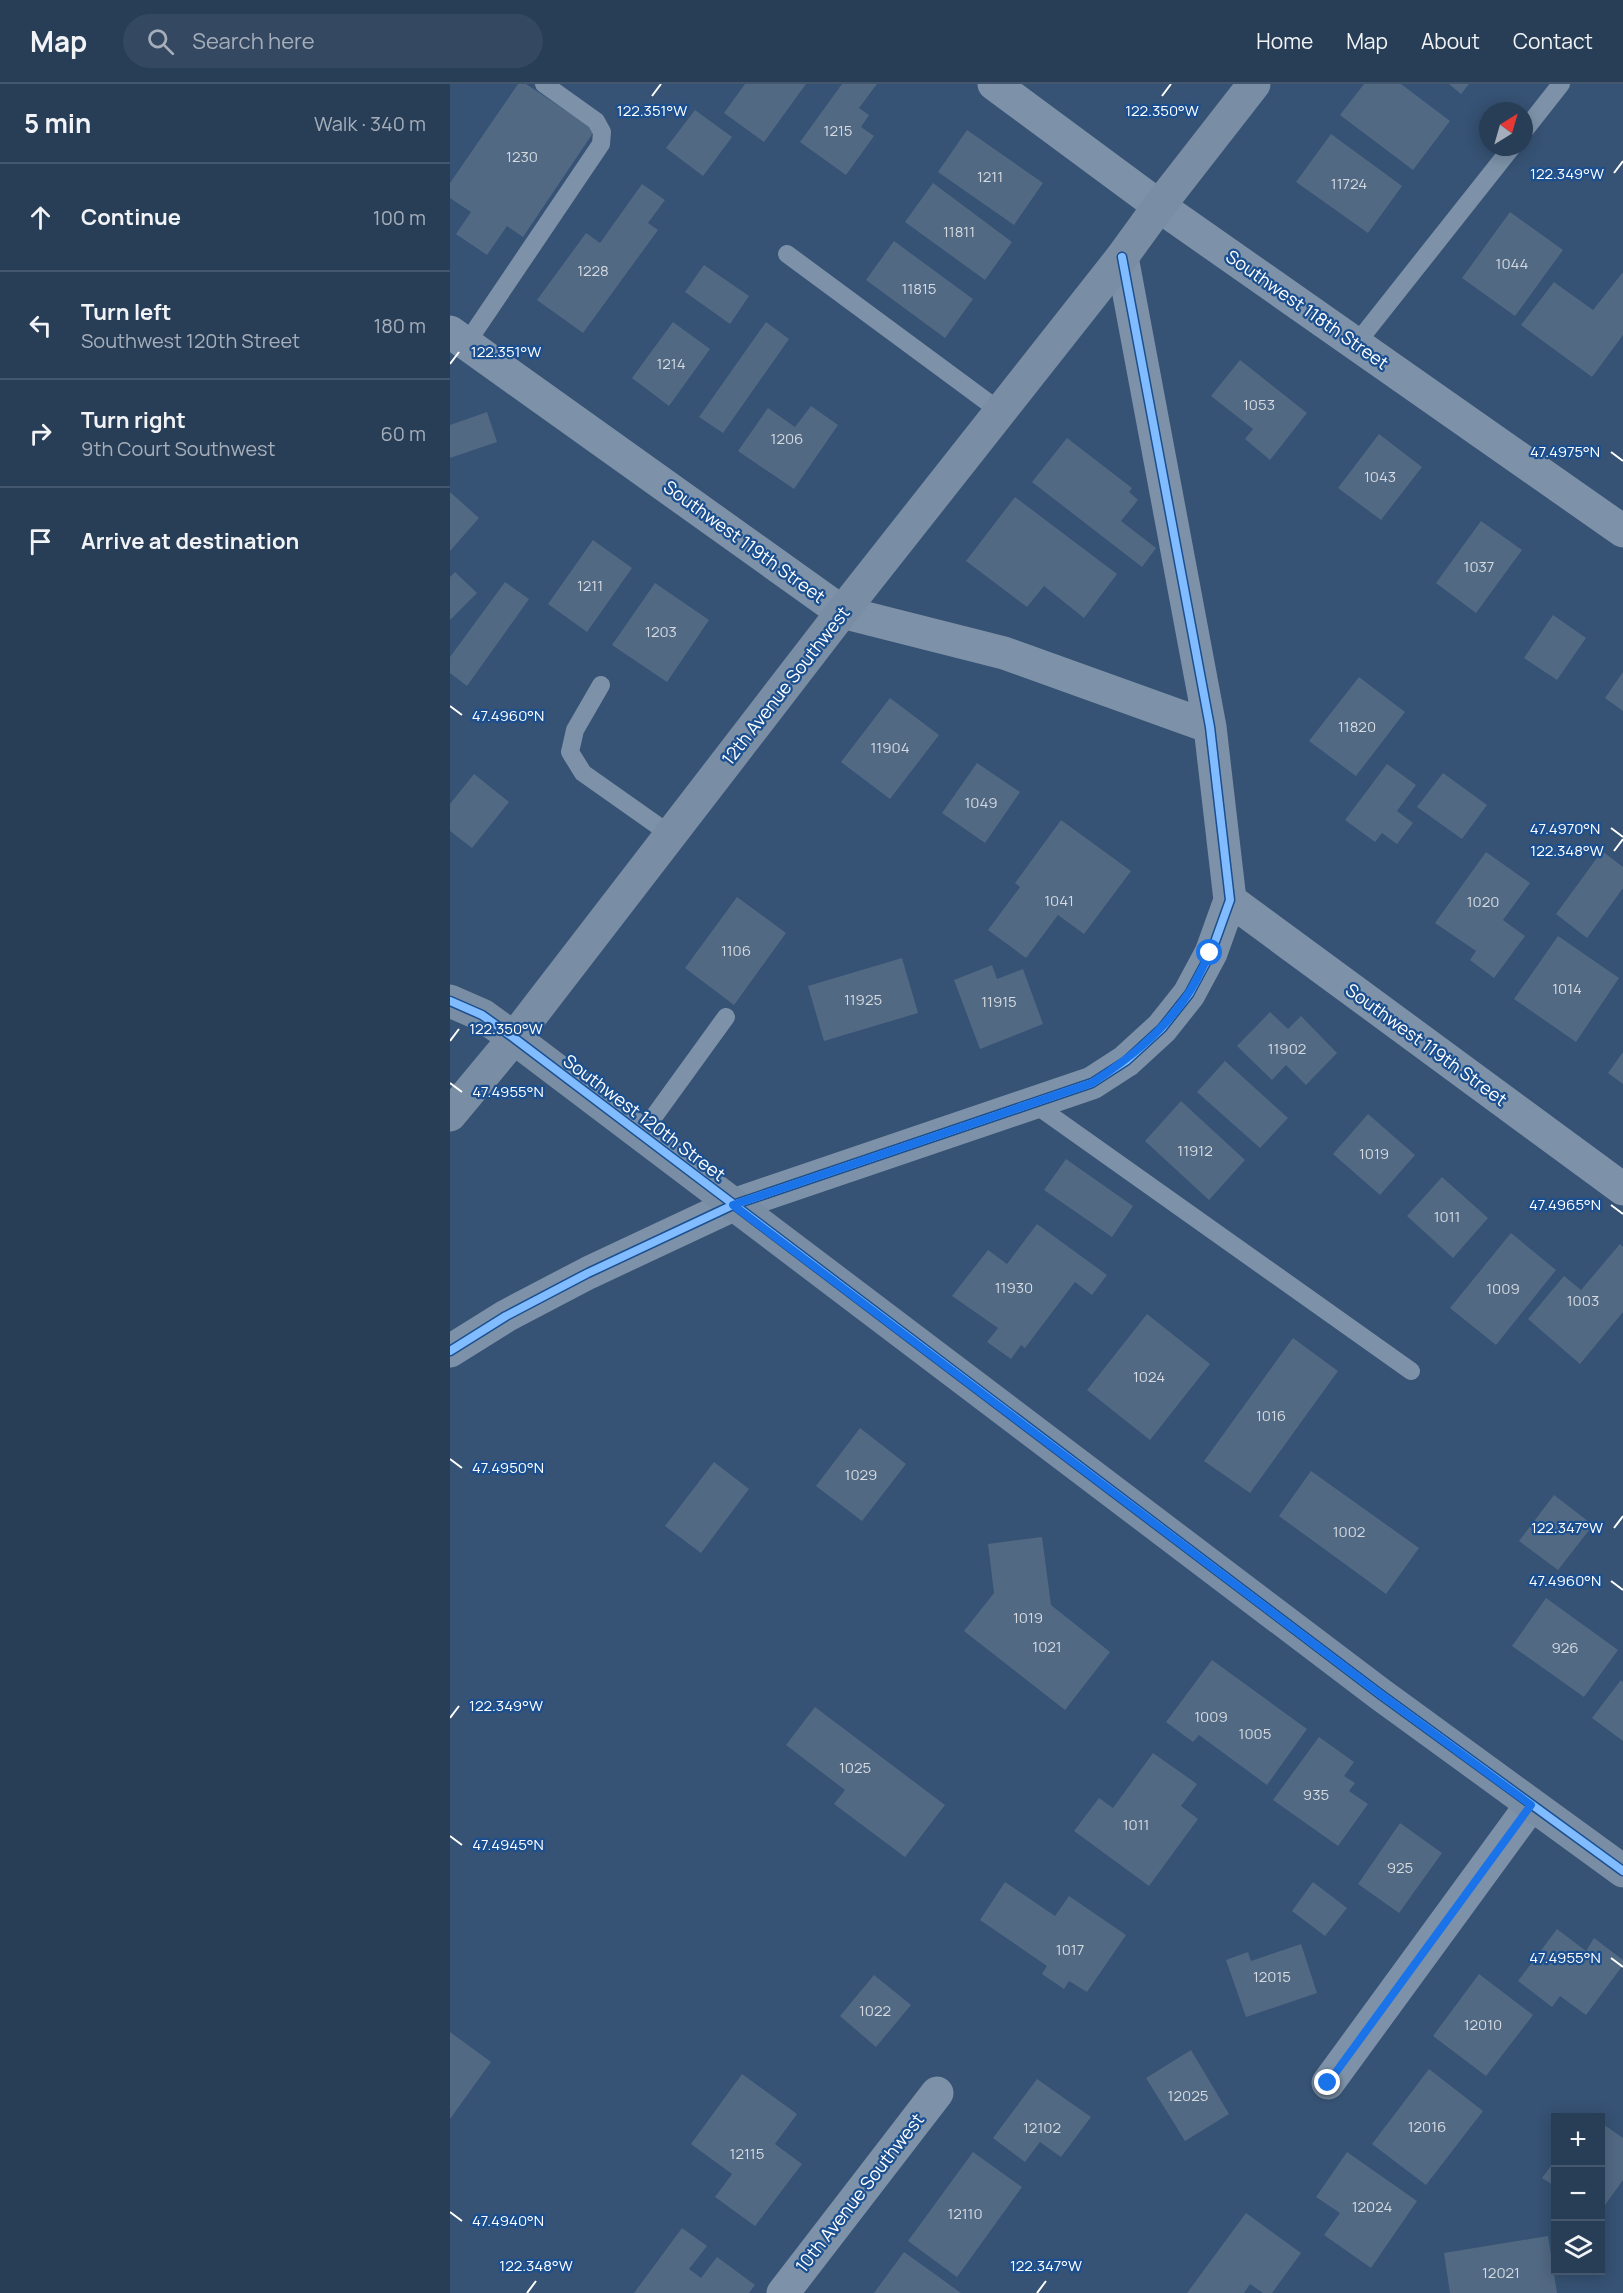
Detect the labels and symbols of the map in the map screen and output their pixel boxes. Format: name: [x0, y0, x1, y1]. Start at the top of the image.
text: 122.351°W: [617, 100, 687, 121]
text: 122.350°W: [1125, 100, 1199, 121]
north arrow: [1479, 102, 1533, 156]
house number: 1215: [824, 120, 852, 141]
house number: 1230: [506, 146, 538, 167]
text: 122.349°W: [1530, 163, 1604, 184]
house number: 1211: [977, 166, 1003, 187]
house number: 11724: [1331, 173, 1367, 194]
house number: 11811: [943, 221, 975, 242]
street label: Southwest 118th Street: [1221, 244, 1394, 374]
house number: 1044: [1496, 253, 1529, 274]
house number: 1228: [577, 260, 609, 281]
house number: 11815: [902, 278, 936, 299]
text: 122.351°W: [471, 341, 541, 362]
house number: 1214: [656, 353, 686, 374]
house number: 1053: [1243, 394, 1275, 415]
house number: 1206: [771, 428, 803, 449]
text: 47.4975°N: [1530, 441, 1600, 462]
house number: 1043: [1364, 466, 1396, 487]
street label: Southwest 119th Street: [659, 474, 830, 608]
house number: 1037: [1464, 556, 1494, 577]
house number: 1211: [577, 575, 603, 596]
street label: 12th Avenue Southwest: [716, 601, 855, 770]
house number: 1203: [645, 621, 677, 642]
text: 47.4960°N: [472, 705, 544, 726]
house number: 11820: [1338, 716, 1376, 737]
house number: 11904: [871, 737, 910, 758]
house number: 1049: [965, 792, 998, 813]
text: 47.4970°N: [1530, 818, 1600, 839]
text: 122.348°W: [1530, 840, 1604, 861]
house number: 1041: [1044, 890, 1074, 911]
house number: 1020: [1467, 891, 1499, 912]
route start: [1196, 939, 1222, 965]
house number: 1106: [721, 940, 751, 961]
street label: Southwest 119th Street: [1341, 977, 1512, 1111]
house number: 1014: [1552, 978, 1582, 999]
house number: 11925: [844, 989, 882, 1010]
house number: 11915: [981, 991, 1017, 1012]
text: 122.350°W: [469, 1018, 543, 1039]
house number: 11902: [1268, 1038, 1306, 1059]
street label: Southwest 120th Street: [559, 1048, 731, 1186]
text: 47.4955°N: [472, 1081, 544, 1102]
house number: 11912: [1177, 1140, 1213, 1161]
house number: 1019: [1359, 1143, 1389, 1164]
text: 47.4965°N: [1529, 1194, 1601, 1215]
house number: 1011: [1434, 1206, 1460, 1227]
house number: 11930: [995, 1277, 1033, 1298]
house number: 1009: [1486, 1278, 1520, 1299]
house number: 1003: [1567, 1290, 1599, 1311]
house number: 1024: [1133, 1366, 1165, 1387]
house number: 1016: [1256, 1405, 1286, 1426]
text: 47.4950°N: [472, 1457, 544, 1478]
house number: 1029: [845, 1464, 877, 1485]
text: 122.347°W: [1531, 1517, 1603, 1538]
house number: 1002: [1333, 1521, 1365, 1542]
text: 47.4960°N: [1529, 1570, 1601, 1591]
house number: 1019: [1013, 1607, 1043, 1628]
house number: 1021: [1032, 1636, 1062, 1657]
house number: 926: [1551, 1637, 1579, 1658]
text: 122.349°W: [469, 1695, 543, 1716]
house number: 1009: [1194, 1706, 1228, 1727]
house number: 1005: [1239, 1723, 1271, 1744]
house number: 1025: [839, 1757, 871, 1778]
house number: 935: [1303, 1784, 1329, 1805]
house number: 1011: [1123, 1814, 1149, 1835]
text: 47.4945°N: [472, 1834, 544, 1855]
house number: 925: [1387, 1857, 1413, 1878]
house number: 1017: [1056, 1939, 1084, 1960]
text: 47.4955°N: [1529, 1947, 1601, 1968]
house number: 12015: [1253, 1966, 1291, 1987]
house number: 1022: [859, 2000, 891, 2021]
house number: 12010: [1464, 2014, 1502, 2035]
route end: [1314, 2069, 1340, 2095]
house number: 12025: [1168, 2085, 1208, 2106]
street label: 10th Avenue Southwest: [790, 2108, 929, 2277]
house number: 12016: [1408, 2116, 1446, 2137]
house number: 12102: [1023, 2117, 1061, 2138]
house number: 12115: [730, 2143, 764, 2164]
house number: 12024: [1352, 2196, 1392, 2217]
house number: 12110: [947, 2203, 983, 2224]
text: 47.4940°N: [472, 2210, 544, 2231]
text: 122.348°W: [499, 2255, 573, 2276]
text: 122.347°W: [1010, 2255, 1082, 2276]
house number: 12021: [1482, 2262, 1520, 2283]

